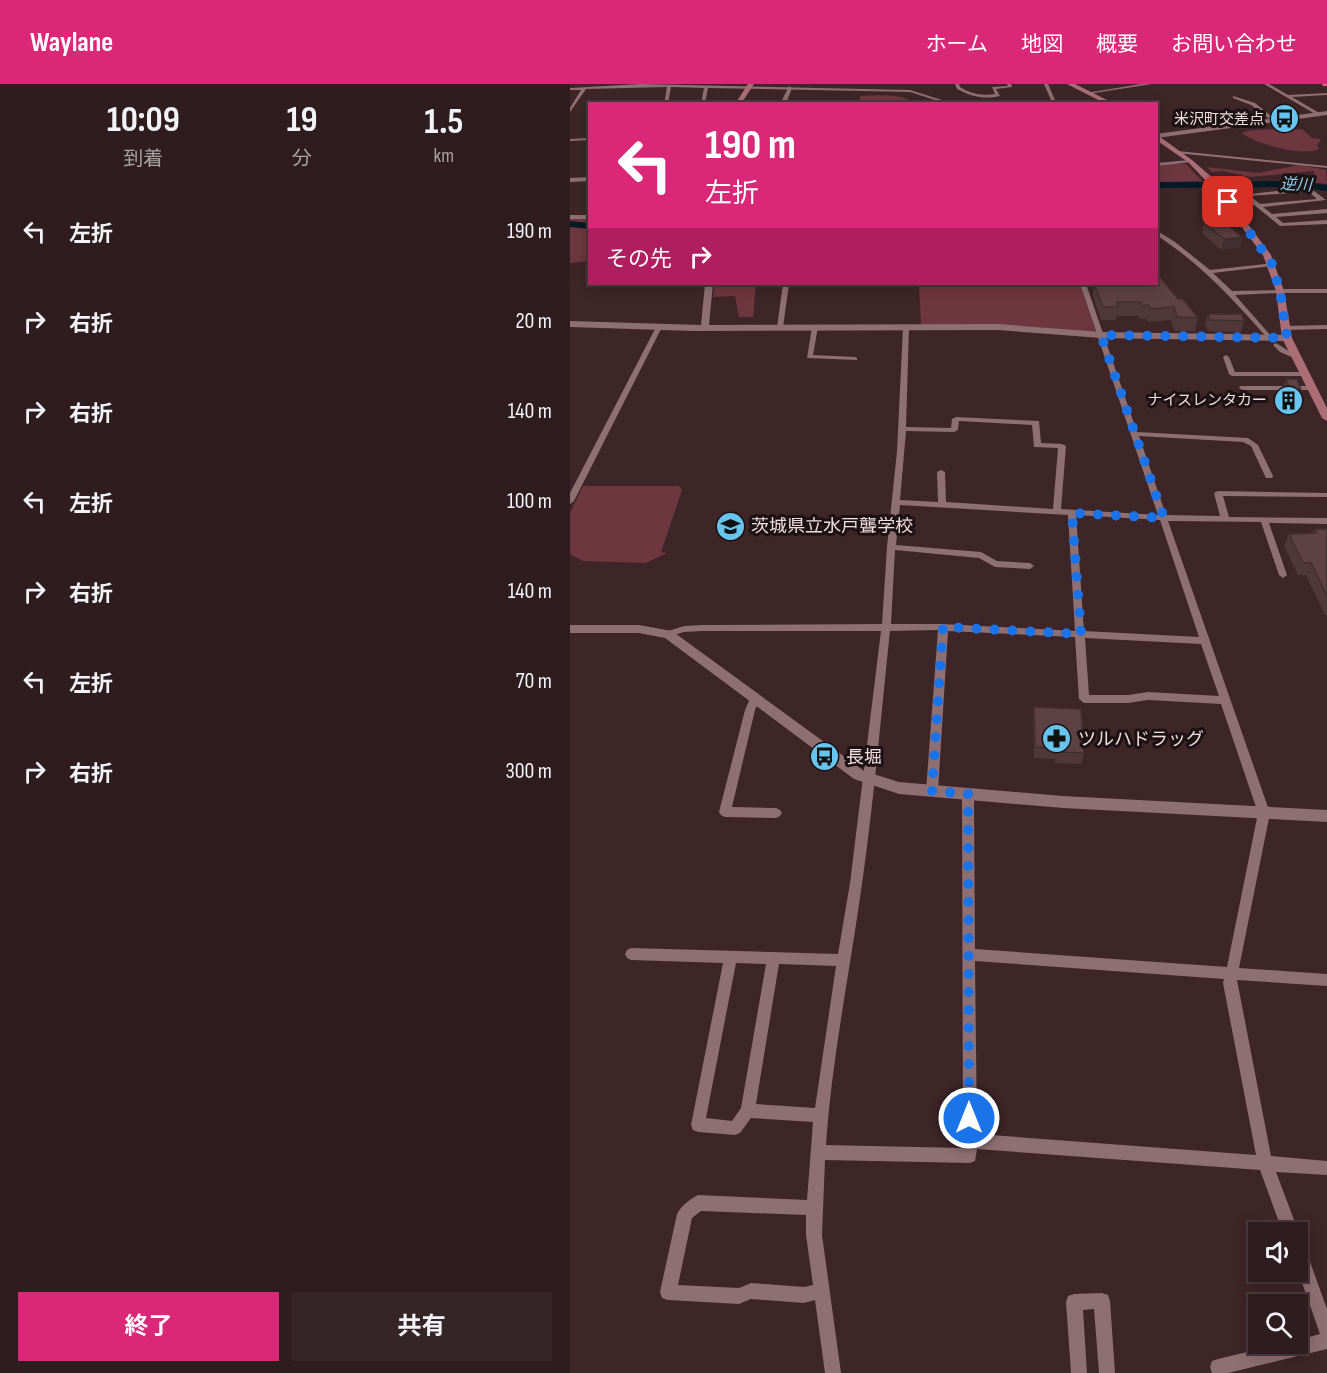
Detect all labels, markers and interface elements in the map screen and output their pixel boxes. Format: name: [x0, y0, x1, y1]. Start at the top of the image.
text: Waylane: [30, 26, 113, 59]
text: ホーム: [926, 32, 988, 57]
text: 地図: [1021, 32, 1063, 57]
text: 概要: [1096, 32, 1138, 57]
text: お問い合わせ: [1171, 32, 1297, 57]
text: 10:09: [107, 99, 180, 142]
text: 19: [286, 99, 318, 142]
text: 1.5: [424, 101, 463, 144]
bus stop icon: 米沢町交差点: [1269, 103, 1301, 135]
place label: 米沢町交差点: [1174, 110, 1264, 129]
text: 190 m: [705, 120, 796, 171]
icon: left: [606, 126, 684, 204]
text: km: [434, 144, 454, 168]
text: 到着: [123, 147, 163, 171]
text: 分: [292, 147, 312, 171]
water label: 逆川: [1280, 175, 1314, 195]
pin: [1202, 176, 1253, 227]
text: 左折: [705, 178, 759, 210]
icon: arrive: [1211, 185, 1244, 218]
icon: left: [18, 215, 51, 248]
text: 190 m: [507, 218, 552, 245]
text: 左折: [69, 221, 113, 248]
icon: right: [684, 240, 717, 273]
text: その先: [606, 246, 672, 273]
icon: right: [18, 305, 51, 338]
text: 20 m: [516, 308, 552, 335]
text: 右折: [69, 311, 113, 338]
building icon: ナイスレンタカー: [1272, 384, 1304, 416]
place label: ナイスレンタカー: [1147, 391, 1267, 410]
icon: right: [18, 395, 51, 428]
text: 140 m: [508, 398, 552, 425]
text: 右折: [69, 401, 113, 428]
icon: left: [18, 485, 51, 518]
text: 100 m: [507, 488, 552, 515]
text: 左折: [69, 491, 113, 518]
school or university icon: 茨城県立水戸聾学校: [714, 510, 746, 542]
place label: 茨城県立水戸聾学校: [751, 516, 913, 537]
icon: right: [18, 575, 51, 608]
text: 140 m: [508, 578, 552, 605]
text: 右折: [69, 581, 113, 608]
icon: left: [18, 665, 51, 698]
text: 70 m: [516, 668, 552, 695]
text: 左折: [69, 671, 113, 698]
pharmacy icon: ツルハドラッグ: [1041, 723, 1073, 755]
place label: ツルハドラッグ: [1078, 729, 1204, 750]
bus stop icon: 長堀: [809, 741, 841, 773]
place label: 長堀: [846, 747, 882, 768]
icon: right: [18, 755, 51, 788]
text: 300 m: [506, 758, 552, 785]
text: 右折: [69, 761, 113, 788]
position arrow: [937, 1086, 1001, 1150]
map controls: [1248, 1222, 1308, 1354]
button: sound: [1248, 1222, 1308, 1282]
button: 終了: [18, 1292, 279, 1361]
button: 共有: [291, 1292, 552, 1361]
button: search: [1248, 1294, 1308, 1354]

